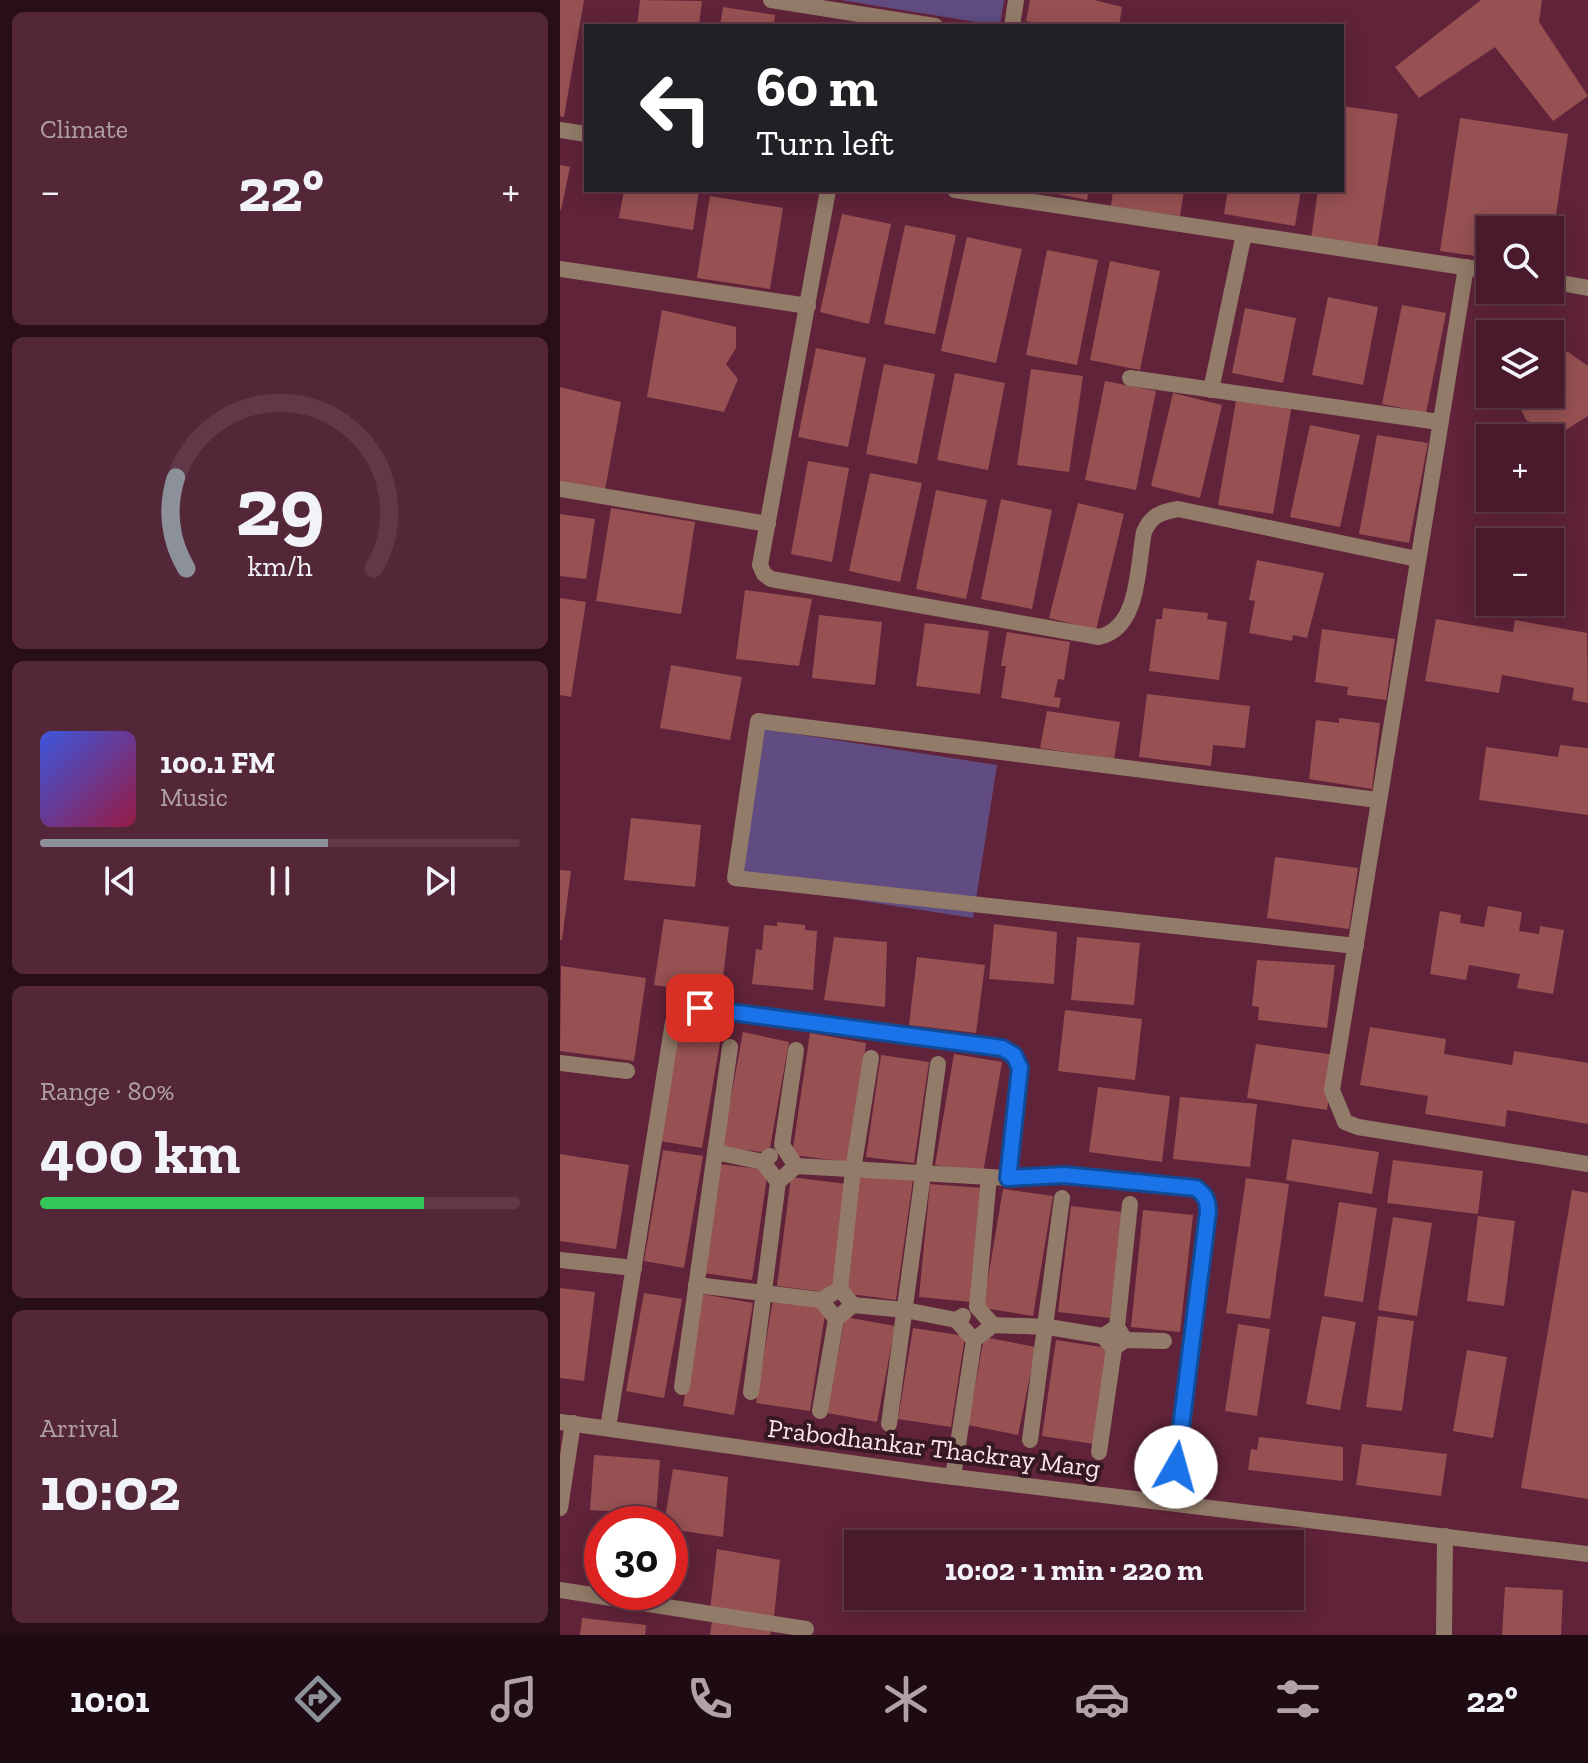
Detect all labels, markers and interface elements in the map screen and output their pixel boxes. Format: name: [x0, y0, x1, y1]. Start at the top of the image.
text: 60 m: [756, 53, 878, 120]
icon: left: [624, 56, 728, 160]
text: Climate: [40, 113, 128, 145]
text: Turn left: [756, 121, 894, 164]
text: 22°: [238, 154, 324, 226]
text: −: [40, 164, 61, 217]
text: +: [501, 164, 520, 217]
map controls: [1476, 216, 1564, 616]
button: search: [1476, 216, 1564, 304]
button: layers: [1476, 320, 1564, 408]
button: +: [1476, 424, 1564, 512]
text: 29: [235, 455, 325, 555]
button: −: [1476, 528, 1564, 616]
text: km/h: [247, 549, 313, 583]
text: 100.1 FM: [160, 745, 275, 781]
text: Music: [160, 781, 228, 813]
icon: previous: [98, 859, 142, 903]
icon: pause: [258, 859, 302, 903]
icon: next: [418, 859, 462, 903]
pin: [666, 974, 734, 1042]
icon: arrive: [678, 986, 722, 1030]
text: Range · 80%: [40, 1075, 174, 1107]
text: 400 km: [40, 1116, 240, 1188]
text: Arrival: [40, 1412, 118, 1444]
street label: Prabodhankar Thackray Marg: [766, 1412, 1102, 1484]
position arrow: [1134, 1425, 1218, 1509]
text: 10:02: [40, 1453, 180, 1525]
speed limit sign: 30: [584, 1506, 688, 1610]
text: 10:02 · 1 min · 220 m: [945, 1552, 1203, 1588]
icon: directions: [290, 1671, 346, 1727]
icon: music: [486, 1671, 542, 1727]
icon: phone: [682, 1671, 738, 1727]
icon: climate: [878, 1671, 934, 1727]
icon: car: [1074, 1671, 1130, 1727]
icon: filters: [1270, 1671, 1326, 1727]
text: 10:01: [70, 1678, 150, 1721]
text: 22°: [1466, 1678, 1518, 1721]

